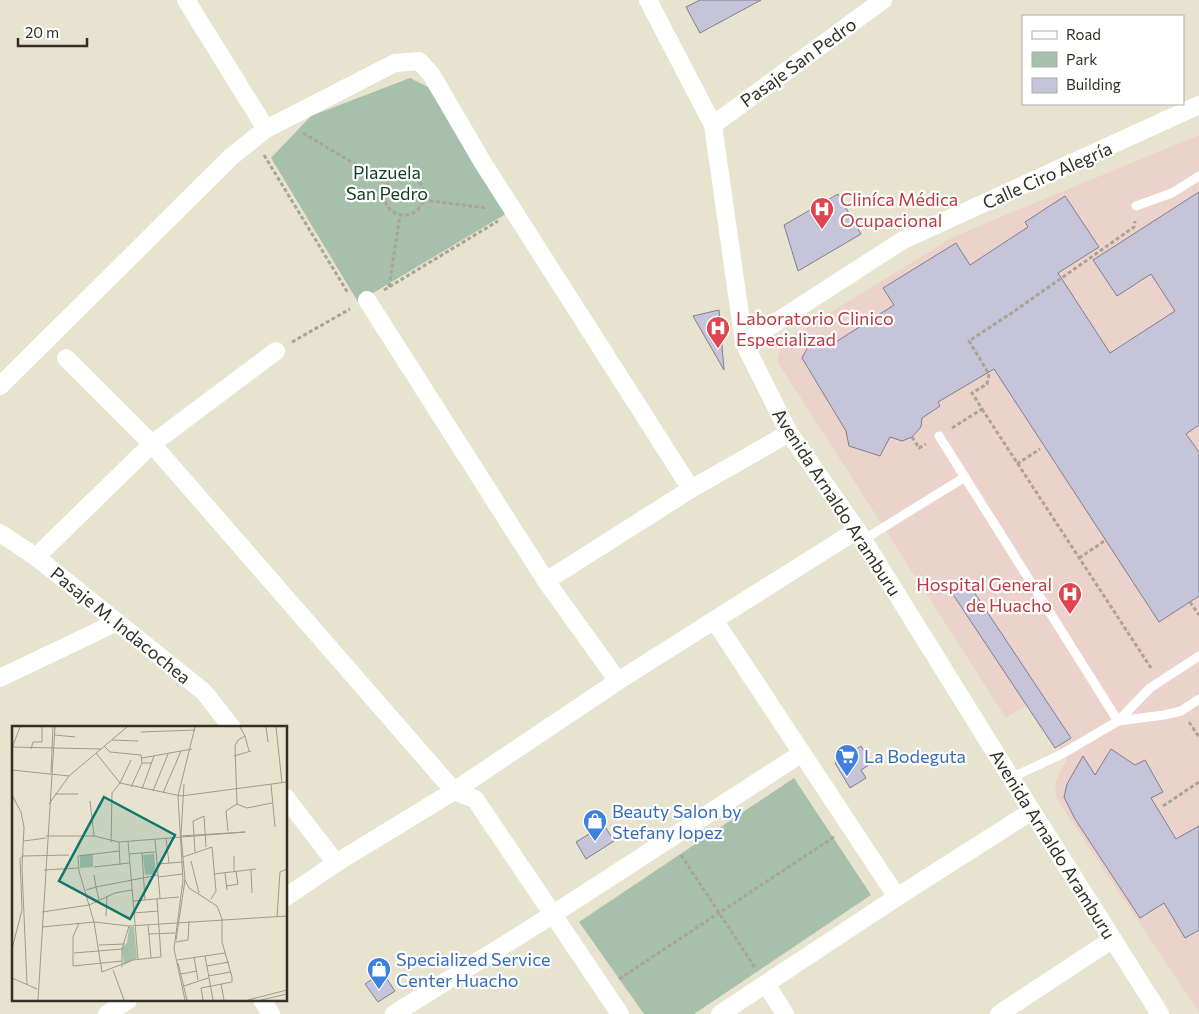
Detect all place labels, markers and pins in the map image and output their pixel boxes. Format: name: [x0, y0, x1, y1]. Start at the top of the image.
place label: Cliníca Médica Ocupacional: [840, 188, 958, 231]
hospital icon: Cliníca Médica Ocupacional: [809, 196, 835, 230]
place label: Laboratorio Clinico Especializad: [736, 307, 894, 350]
hospital icon: Laboratorio Clinico Especializad: [705, 315, 731, 349]
place label: Hospital General de Huacho: [916, 573, 1052, 616]
hospital icon: Hospital General de Huacho: [1057, 581, 1083, 615]
supermarket icon: La Bodeguta: [834, 743, 860, 777]
place label: La Bodeguta: [864, 745, 966, 767]
place label: Beauty Salon by Stefany lopez: [612, 800, 742, 843]
shop icon: Beauty Salon by Stefany lopez: [582, 808, 608, 842]
place label: Specialized Service Center Huacho: [396, 948, 551, 991]
shop icon: Specialized Service Center Huacho: [366, 956, 392, 990]

